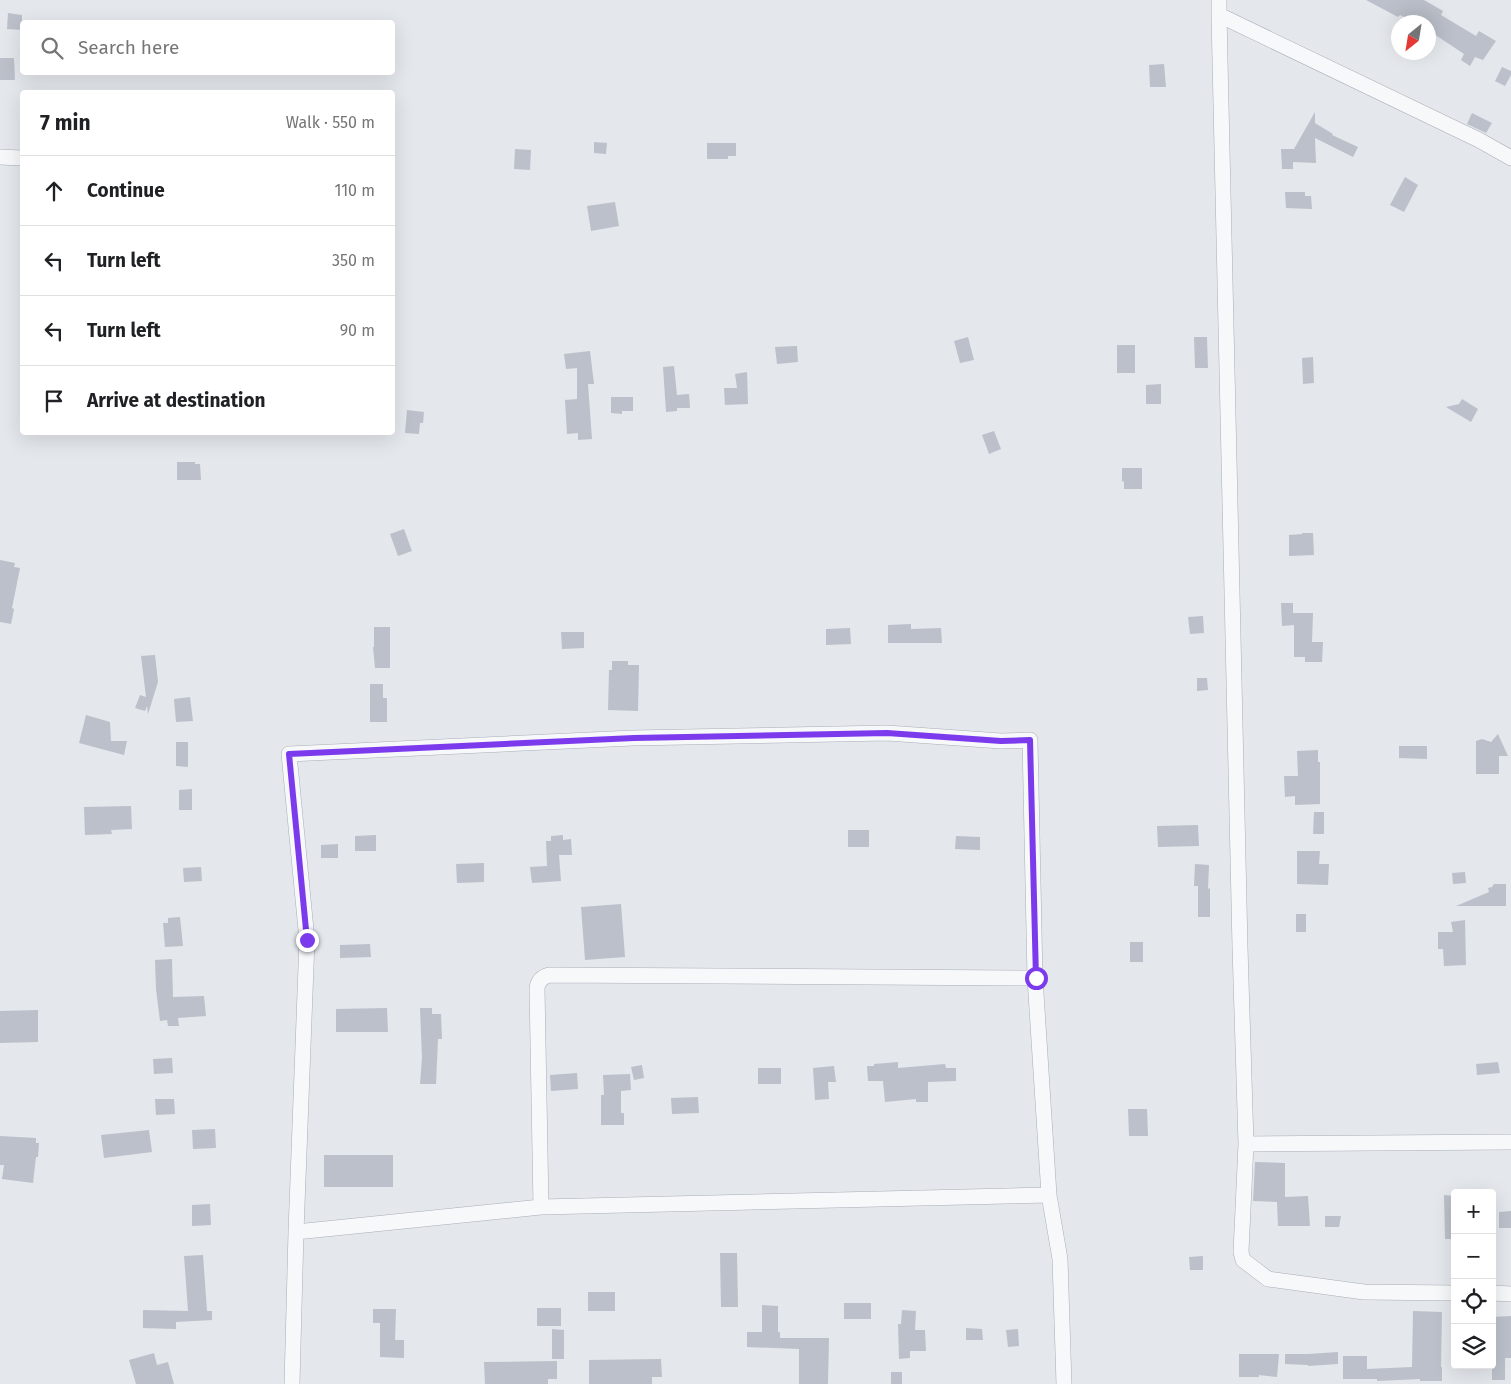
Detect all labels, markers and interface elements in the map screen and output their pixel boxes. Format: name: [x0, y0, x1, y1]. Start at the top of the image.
north arrow: [1391, 15, 1436, 60]
search box: [20, 20, 395, 75]
icon: search: [38, 34, 66, 62]
text: Search here: [78, 36, 179, 59]
text: 7 min: [40, 110, 91, 136]
text: Walk · 550 m: [286, 113, 375, 132]
icon: ahead: [40, 177, 68, 205]
text: Continue: [87, 179, 165, 202]
text: 110 m: [334, 181, 375, 200]
icon: left: [40, 247, 68, 275]
text: Turn left: [87, 249, 161, 272]
text: 350 m: [332, 251, 375, 270]
icon: left: [40, 317, 68, 345]
text: Turn left: [87, 319, 161, 342]
text: 90 m: [340, 321, 375, 340]
icon: arrive: [40, 387, 68, 415]
text: Arrive at destination: [87, 389, 266, 412]
route end: [296, 929, 319, 952]
route start: [1025, 967, 1048, 990]
map controls: [1451, 1189, 1496, 1369]
button: +: [1451, 1189, 1496, 1234]
button: −: [1451, 1234, 1496, 1279]
button: locate: [1451, 1279, 1496, 1324]
button: layers: [1451, 1324, 1496, 1369]

